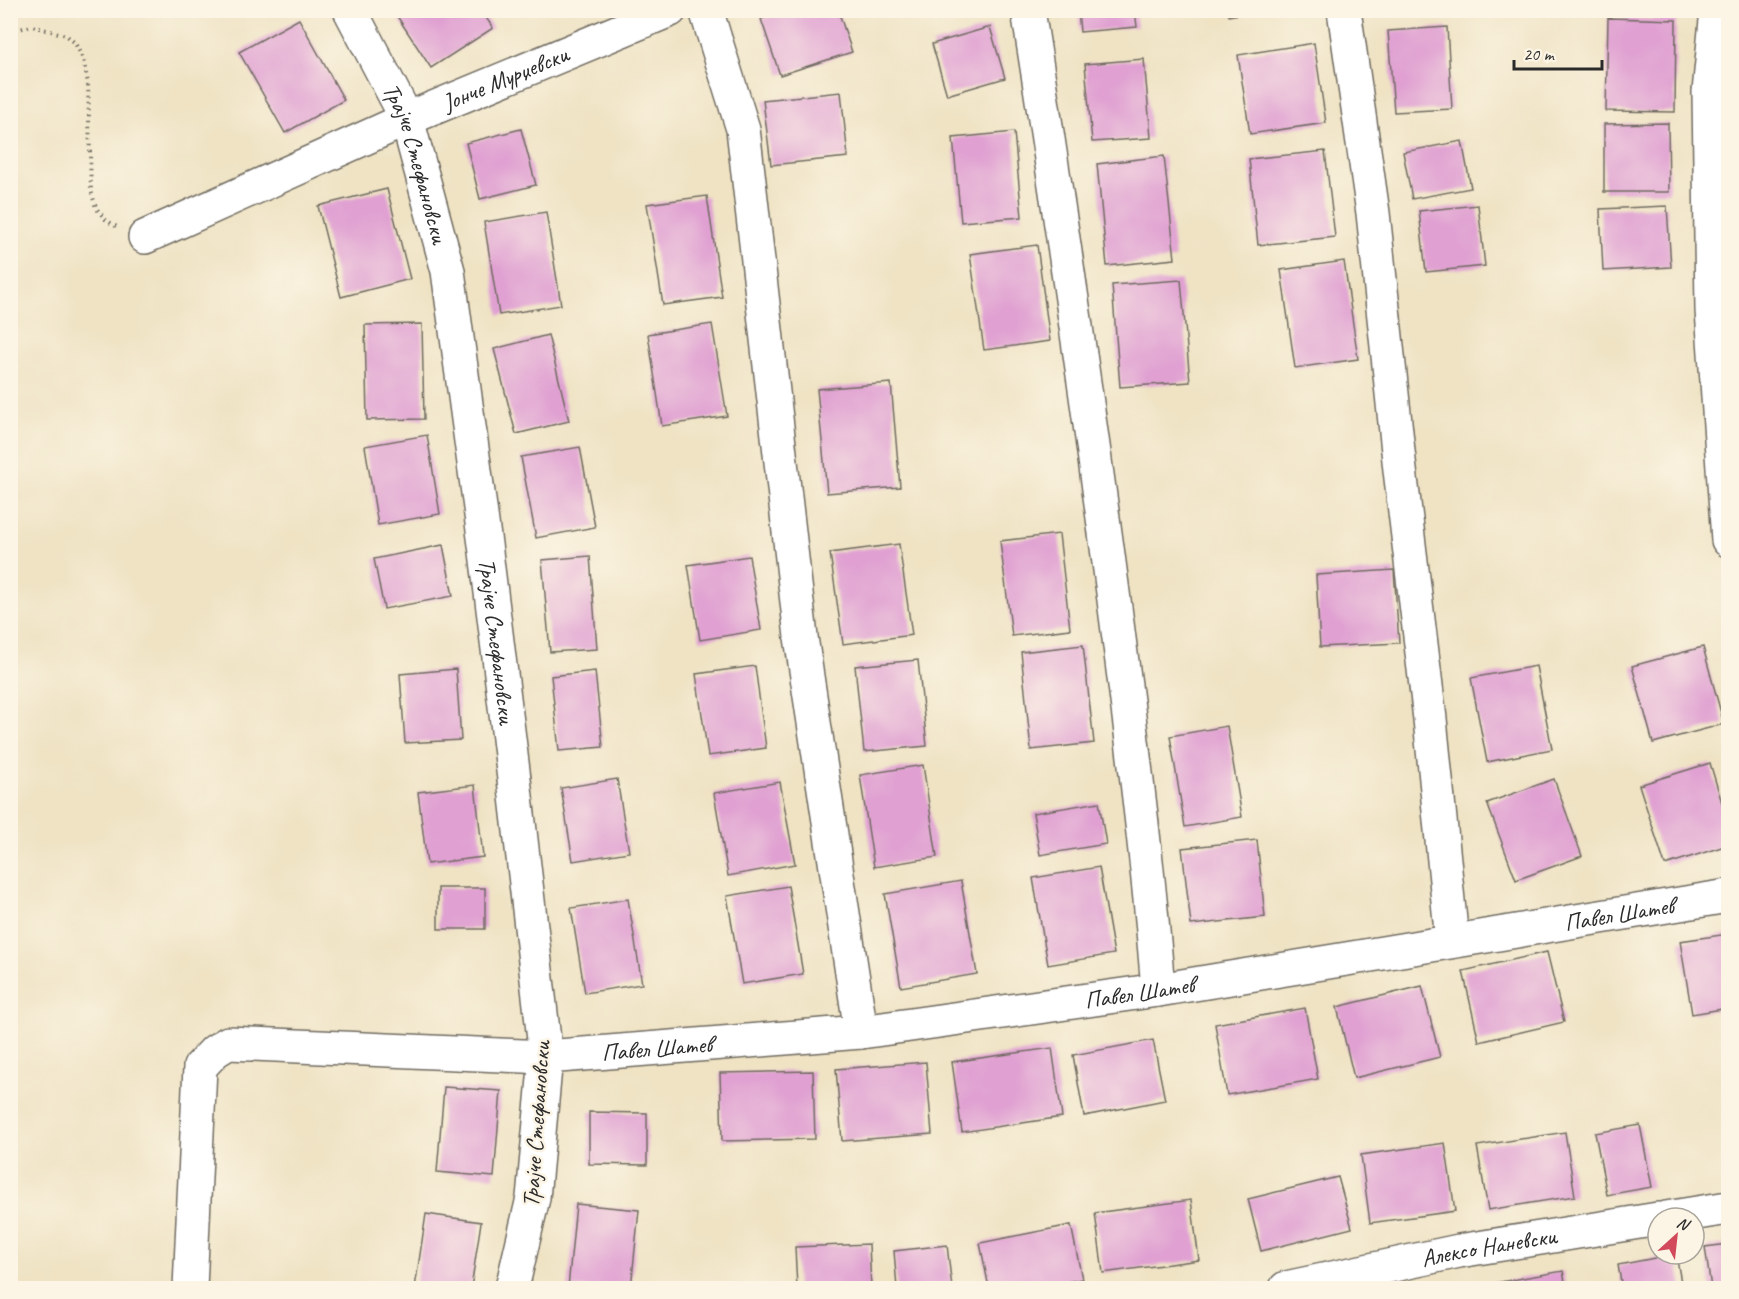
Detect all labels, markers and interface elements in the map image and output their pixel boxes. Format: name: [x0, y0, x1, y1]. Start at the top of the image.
scale bar: [1514, 33, 1602, 71]
street label: Јонче Мурџевски: [437, 38, 574, 118]
text: 20 m: [1523, 43, 1556, 65]
street label: Трајче Стефановски: [376, 78, 455, 248]
street label: Трајче Стефановски: [472, 557, 522, 727]
street label: Павел Шатев: [1562, 889, 1682, 938]
street label: Павел Шатев: [1083, 968, 1202, 1015]
street label: Павел Шатев: [601, 1028, 719, 1068]
street label: Трајче Стефановски: [515, 1039, 557, 1208]
north arrow: [1646, 1206, 1706, 1266]
text: N: [1673, 1212, 1694, 1236]
street label: Алексо Наневски: [1418, 1220, 1560, 1274]

